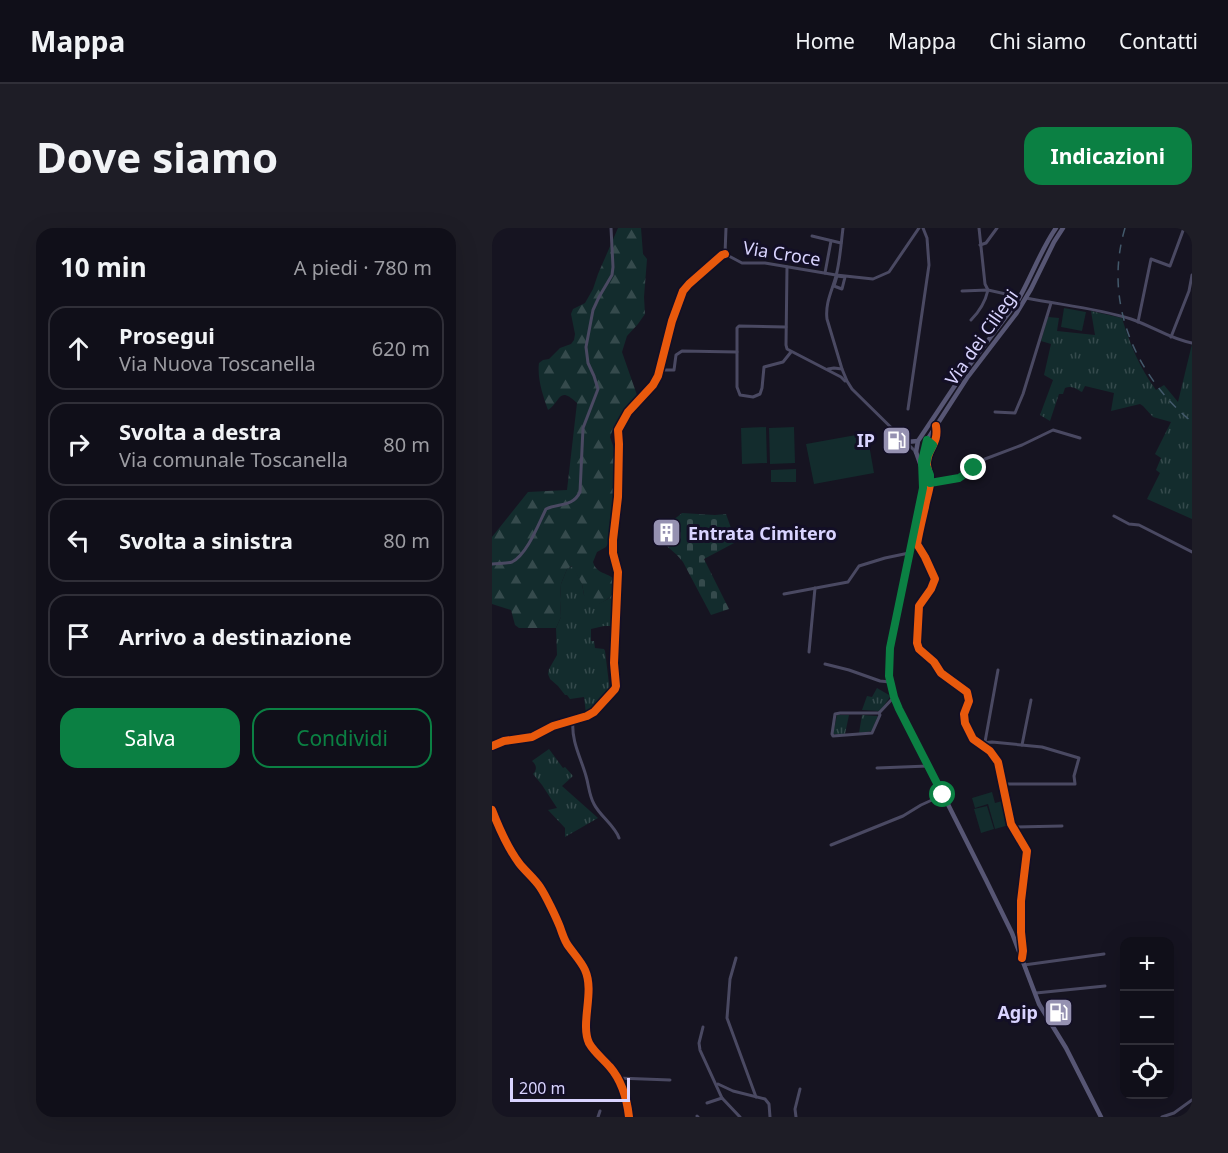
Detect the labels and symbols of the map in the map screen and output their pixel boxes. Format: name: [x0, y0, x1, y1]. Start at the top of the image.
street label: Via Croce: [741, 235, 823, 271]
street label: Via dei Ciliegi: [939, 284, 1023, 390]
fuel station icon: IP: [880, 424, 912, 456]
place label: IP: [857, 428, 875, 452]
route end: [960, 454, 986, 480]
building icon: Entrata Cimitero: [651, 517, 683, 549]
place label: Entrata Cimitero: [688, 521, 837, 545]
route start: [929, 781, 955, 807]
fuel station icon: Agip: [1043, 996, 1075, 1028]
place label: Agip: [997, 1000, 1038, 1024]
scale bar: [510, 1075, 630, 1102]

